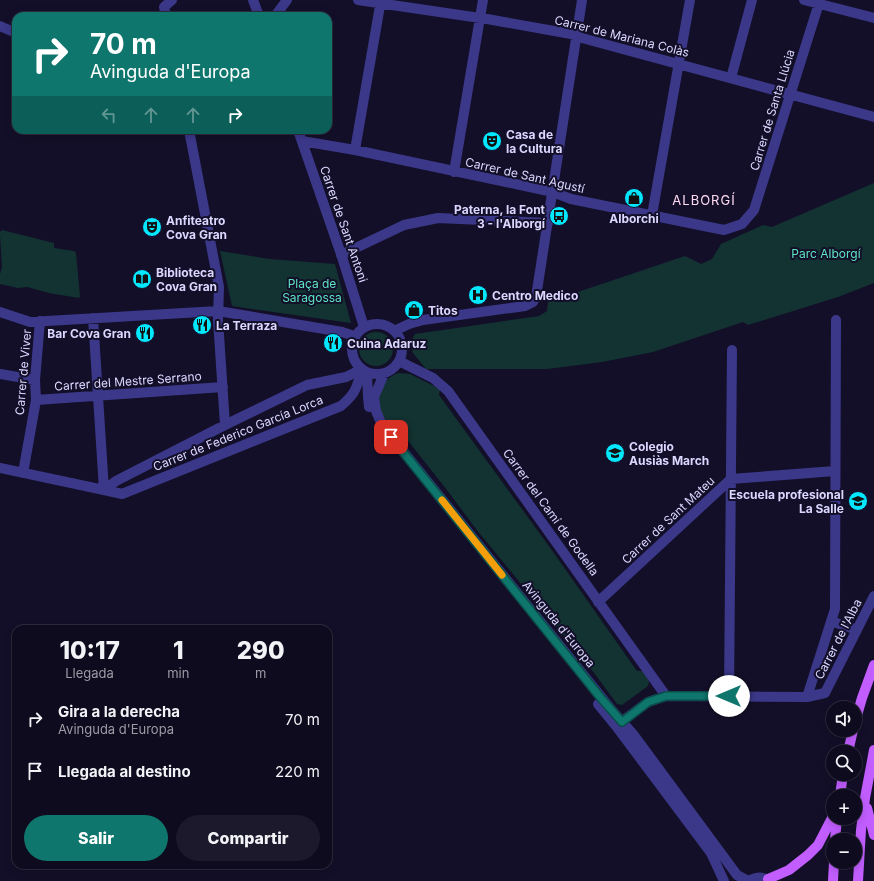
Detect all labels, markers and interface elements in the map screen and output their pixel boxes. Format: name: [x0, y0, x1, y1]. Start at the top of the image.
street label: Carrer de Mariana Colàs: [553, 12, 691, 60]
text: 70 m: [90, 27, 157, 61]
icon: right: [24, 28, 76, 80]
street label: Carrer de Santa Llúcia: [746, 48, 798, 172]
text: Avinguda d'Europa: [90, 61, 251, 82]
icon: left: [98, 104, 120, 126]
icon: ahead: [140, 104, 162, 126]
icon: ahead: [182, 104, 204, 126]
icon: right: [224, 104, 246, 126]
place label: Casa de la Cultura: [506, 127, 562, 156]
theatre icon: Casa de la Cultura: [481, 130, 503, 152]
street label: Carrer de Sant Agustí: [464, 154, 586, 196]
street label: Carrer de Sant Antoni: [317, 164, 371, 284]
shop icon: Alborchi: [623, 187, 645, 209]
district label: ALBORGÍ: [672, 192, 736, 208]
place label: Paterna, la Font 3 - l'Alborgí: [454, 202, 546, 231]
bus stop icon: Paterna, la Font 3 - l'Alborgí: [548, 205, 570, 227]
place label: Alborchi: [609, 211, 659, 226]
place label: Anfiteatro Cova Gran: [166, 213, 227, 242]
theatre icon: Anfiteatro Cova Gran: [141, 216, 163, 238]
park label: Parc Alborgí: [791, 246, 861, 261]
place label: Biblioteca Cova Gran: [156, 265, 217, 294]
library icon: Biblioteca Cova Gran: [131, 268, 153, 290]
park label: Plaça de Saragossa: [282, 276, 342, 305]
hospital icon: Centro Medico: [467, 284, 489, 306]
place label: Centro Medico: [492, 288, 578, 303]
shop icon: Titos: [403, 299, 425, 321]
place label: Titos: [428, 303, 458, 318]
restaurant icon: La Terraza: [191, 314, 213, 336]
place label: La Terraza: [216, 318, 277, 333]
restaurant icon: Bar Cova Gran: [134, 322, 156, 344]
place label: Bar Cova Gran: [47, 326, 131, 341]
street label: Carrer de Viver: [12, 328, 34, 416]
restaurant icon: Cuina Adaruz: [322, 332, 344, 354]
place label: Cuina Adaruz: [347, 336, 426, 351]
street label: Carrer del Mestre Serrano: [54, 368, 202, 394]
street label: Carrer de Federico García Lorca: [151, 392, 325, 474]
pin: [374, 420, 408, 454]
icon: arrive: [380, 426, 402, 448]
place label: Colegio Ausiàs March: [629, 439, 709, 468]
school or university icon: Colegio Ausiàs March: [604, 442, 626, 464]
street label: Carrer del Camí de Godella: [500, 446, 602, 578]
street label: Carrer de Sant Mateu: [618, 473, 718, 567]
place label: Escuela profesional La Salle: [729, 487, 844, 516]
school or university icon: Escuela profesional La Salle: [847, 490, 869, 512]
street label: Avinguda d'Europa: [519, 578, 599, 670]
street label: Carrer de l'Alba: [811, 596, 865, 682]
text: 10:17: [59, 636, 120, 665]
text: 1: [173, 636, 184, 665]
text: 290: [237, 636, 285, 665]
text: Llegada: [65, 665, 114, 681]
text: min: [167, 665, 189, 681]
text: m: [255, 665, 266, 681]
position arrow: [708, 675, 750, 717]
map controls: [826, 701, 862, 869]
button: sound: [826, 701, 862, 737]
text: Gira a la derecha: [58, 702, 180, 721]
icon: right: [24, 708, 46, 730]
text: 70 m: [285, 710, 320, 729]
text: Avinguda d'Europa: [58, 721, 174, 737]
button: search: [826, 745, 862, 781]
icon: arrive: [24, 760, 46, 782]
text: Llegada al destino: [58, 762, 191, 781]
text: 220 m: [275, 762, 320, 781]
button: +: [826, 789, 862, 825]
button: Salir: [24, 815, 168, 861]
button: Compartir: [176, 815, 320, 861]
button: −: [826, 833, 862, 869]

